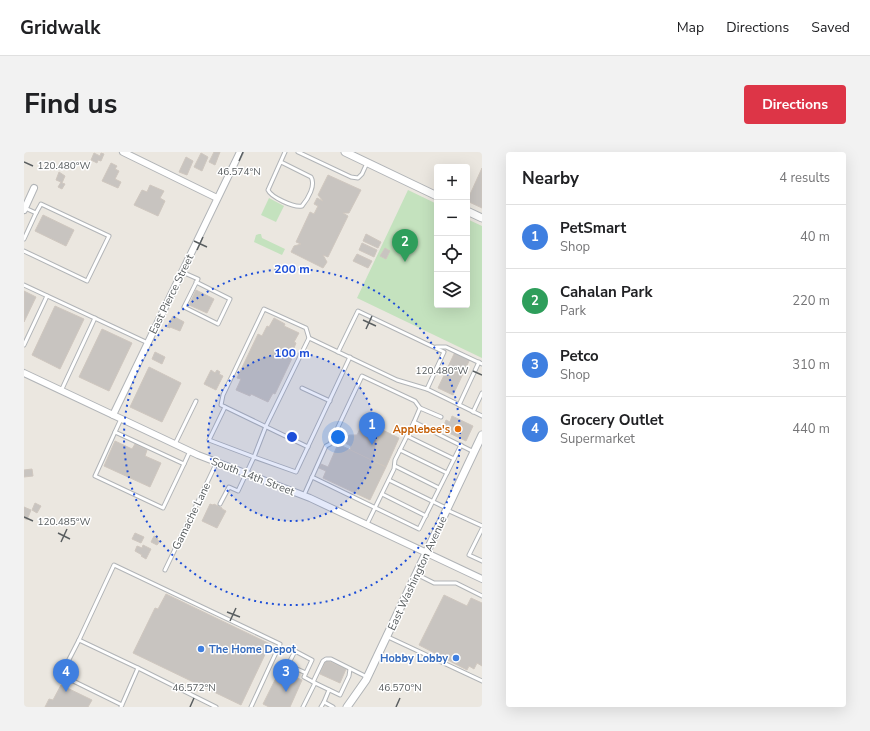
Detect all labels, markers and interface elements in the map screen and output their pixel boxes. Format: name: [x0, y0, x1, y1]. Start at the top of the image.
text: Gridwalk: [20, 15, 100, 41]
text: Map: [677, 18, 704, 37]
text: Directions: [726, 18, 789, 37]
text: Saved: [811, 18, 850, 37]
text: Find us: [24, 85, 118, 123]
button: Directions: [744, 85, 846, 124]
text: 120.480°W: [37, 159, 91, 173]
map controls: [434, 164, 470, 308]
button: +: [434, 164, 470, 200]
text: 46.574°N: [217, 165, 261, 179]
text: Nearby: [522, 167, 579, 190]
text: 4 results: [779, 169, 830, 187]
button: −: [434, 200, 470, 236]
text: PetSmart: [560, 218, 626, 238]
text: 1: [531, 228, 539, 246]
text: 40 m: [800, 228, 830, 246]
pin: 2: [392, 229, 418, 262]
button: locate: [434, 236, 470, 272]
text: Shop: [560, 238, 590, 256]
street label: East Pierce Street: [146, 252, 197, 337]
text: 200 m: [274, 261, 310, 277]
button: layers: [434, 272, 470, 308]
text: Cahalan Park: [560, 282, 652, 302]
text: 2: [531, 292, 539, 310]
text: 220 m: [792, 292, 830, 310]
text: Park: [560, 302, 586, 320]
text: 100 m: [274, 345, 310, 361]
text: Petco: [560, 346, 599, 366]
text: 3: [531, 356, 539, 374]
text: 310 m: [792, 356, 830, 374]
text: 120.480°W: [415, 364, 469, 378]
text: Shop: [560, 366, 590, 384]
text: Grocery Outlet: [560, 410, 664, 430]
pin: 1: [359, 412, 385, 445]
text: 4: [531, 420, 539, 438]
text: 440 m: [792, 420, 830, 438]
place label: Applebee's: [393, 422, 450, 437]
marker: Applebee's: [453, 424, 463, 434]
your location: [328, 427, 348, 447]
centre of rings: [285, 430, 299, 444]
text: Supermarket: [560, 430, 635, 448]
street label: South 14th Street: [209, 454, 297, 499]
street label: Gamache Lane: [169, 480, 214, 552]
street label: East Washington Avenue: [384, 513, 451, 633]
text: 120.485°W: [37, 515, 91, 529]
place label: The Home Depot: [209, 642, 297, 657]
marker: The Home Depot: [196, 644, 206, 654]
place label: Hobby Lobby: [380, 651, 448, 666]
marker: Hobby Lobby: [451, 653, 461, 663]
pin: 4: [53, 659, 79, 692]
pin: 3: [273, 659, 299, 692]
text: 46.572°N: [172, 681, 216, 695]
text: 46.570°N: [378, 681, 422, 695]

